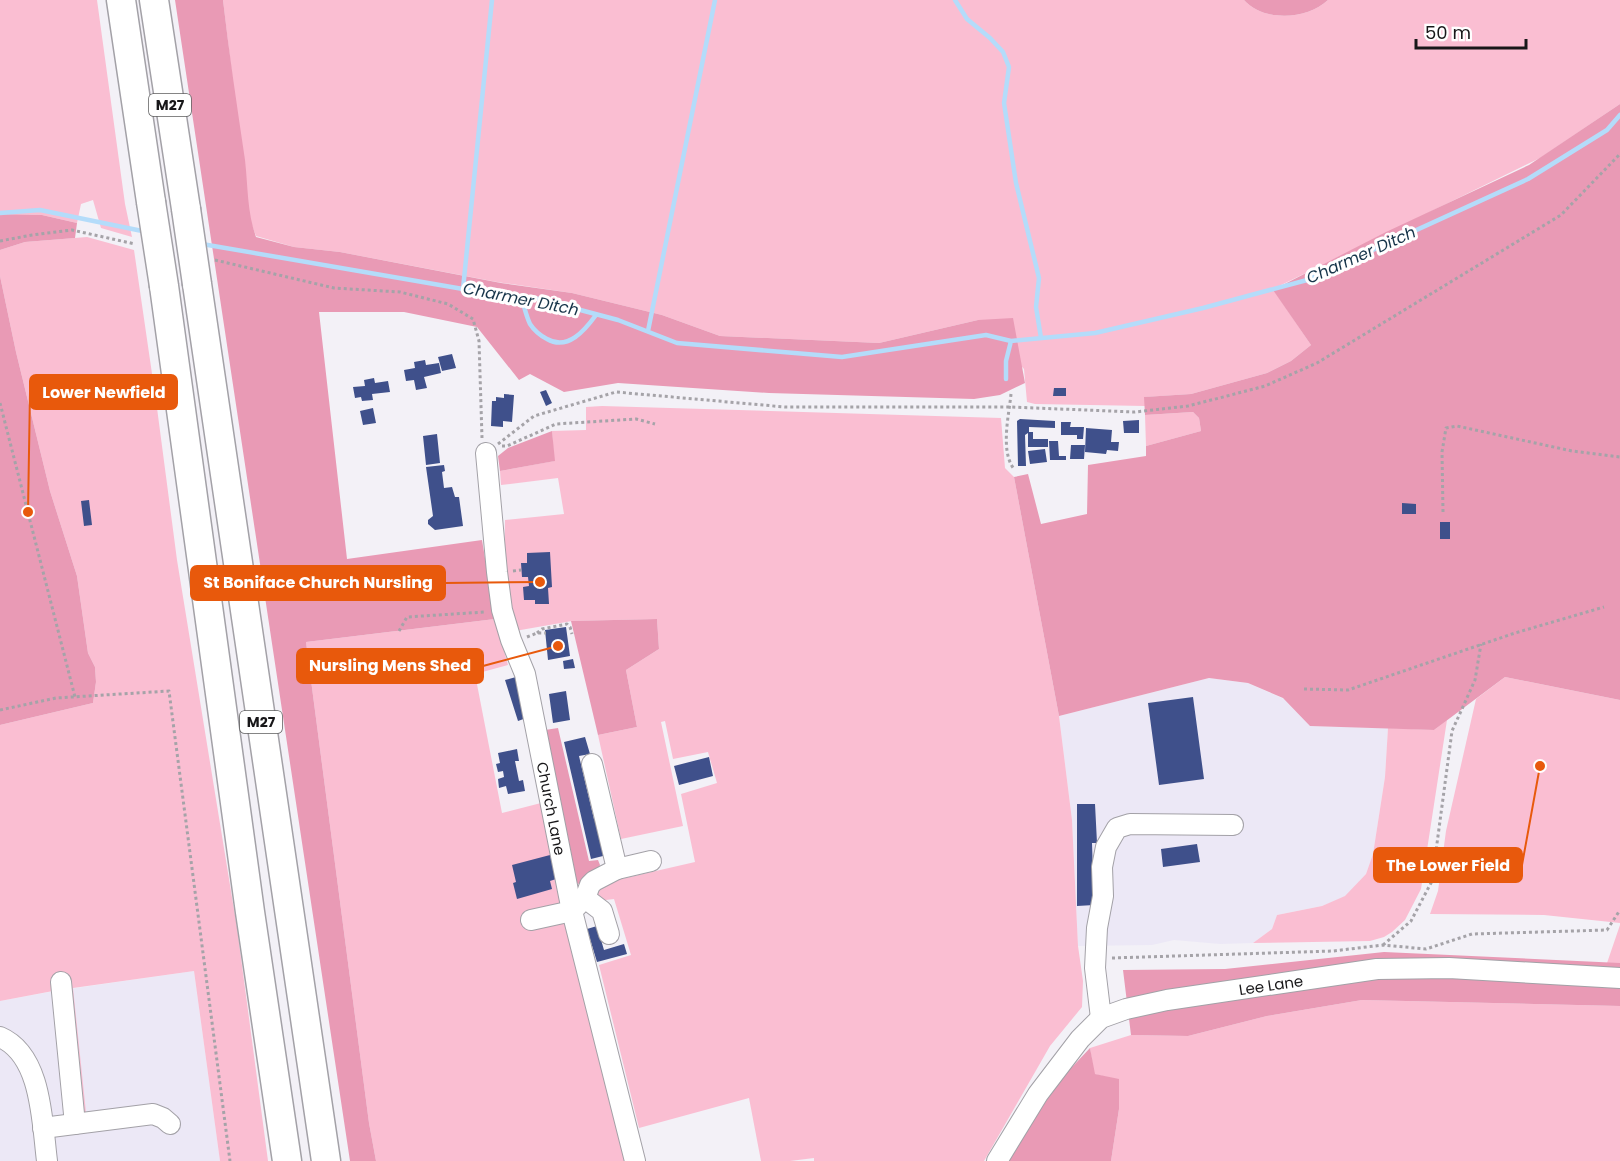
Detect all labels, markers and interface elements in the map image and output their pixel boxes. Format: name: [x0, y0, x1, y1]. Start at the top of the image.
scale bar: [1416, 12, 1526, 50]
text: 50 m: [1425, 20, 1471, 45]
road number: M27: [149, 94, 191, 116]
water label: Charmer Ditch: [1303, 221, 1419, 289]
water label: Charmer Ditch: [461, 276, 581, 322]
callout: Lower Newfield: [30, 375, 177, 409]
text: Lower Newfield: [42, 381, 166, 404]
callout: St Boniface Church Nursling: [191, 566, 445, 600]
text: St Boniface Church Nursling: [203, 571, 433, 594]
callout: Nursling Mens Shed: [297, 649, 483, 683]
text: Nursling Mens Shed: [309, 654, 471, 677]
road number: M27: [240, 711, 282, 733]
street label: Church Lane: [532, 760, 571, 857]
callout: The Lower Field: [1374, 848, 1522, 882]
text: The Lower Field: [1386, 854, 1510, 877]
street label: Lee Lane: [1237, 970, 1304, 1000]

